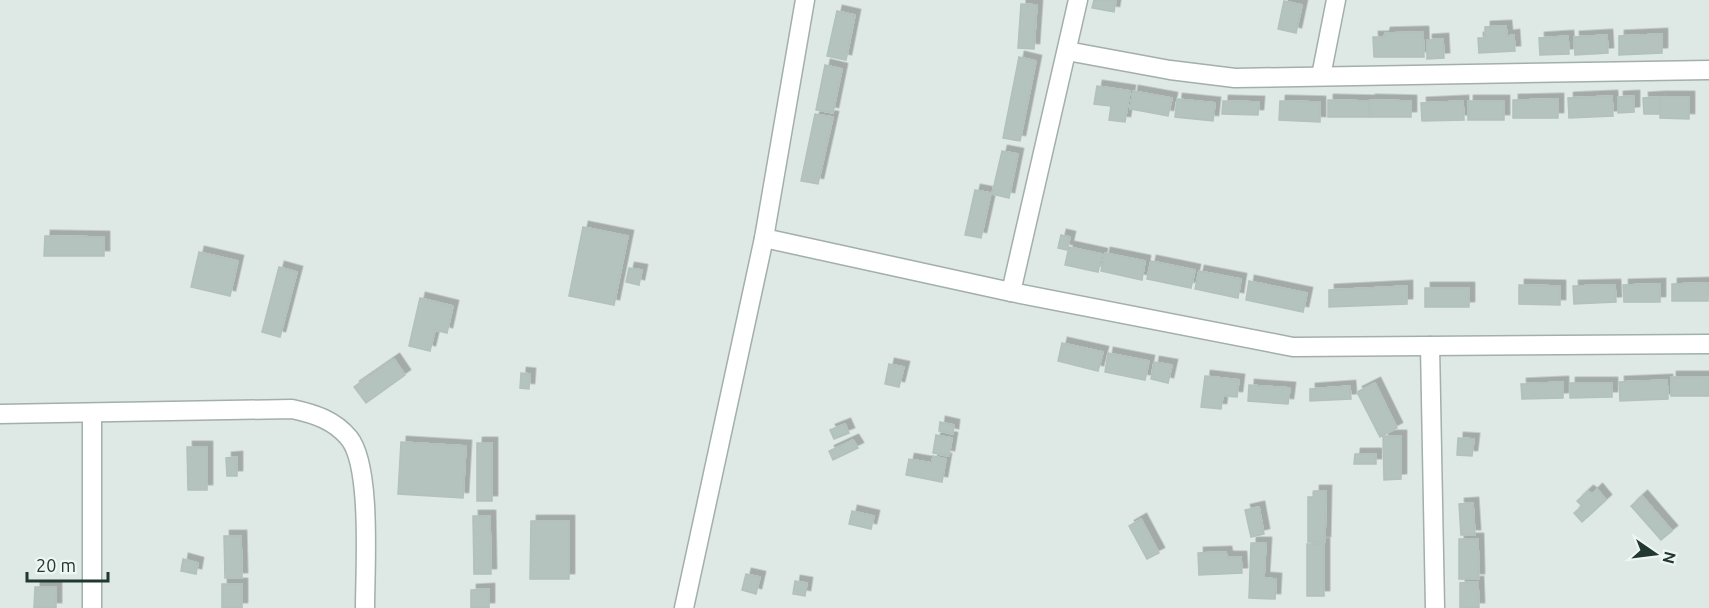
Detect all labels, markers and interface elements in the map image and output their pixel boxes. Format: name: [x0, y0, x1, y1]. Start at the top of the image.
north arrow: [1625, 524, 1685, 584]
scale bar: [27, 545, 108, 583]
text: N: [1659, 550, 1680, 566]
text: 20 m: [36, 555, 76, 575]

